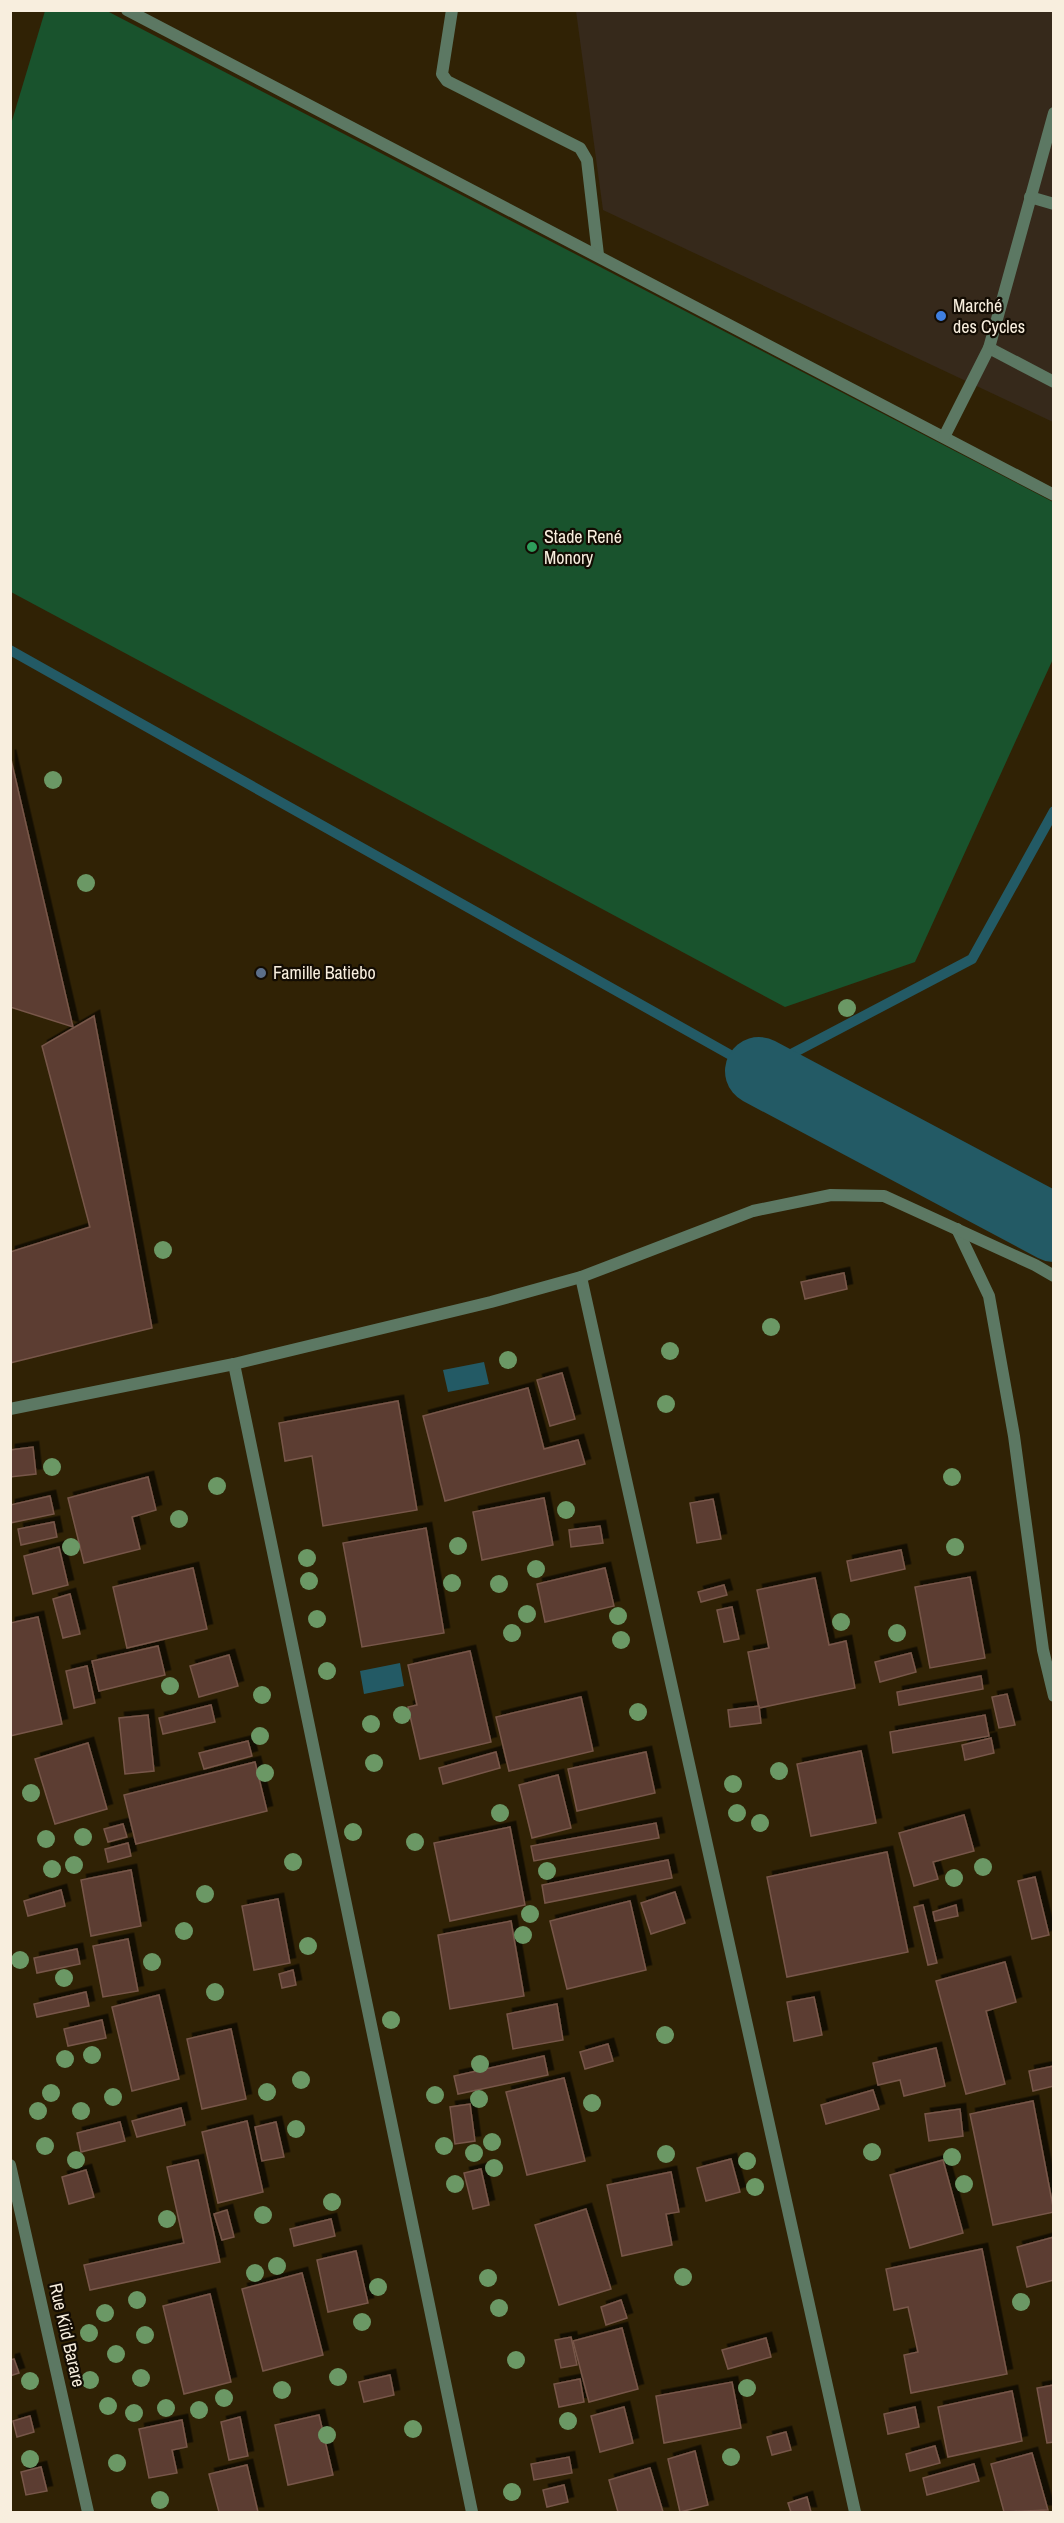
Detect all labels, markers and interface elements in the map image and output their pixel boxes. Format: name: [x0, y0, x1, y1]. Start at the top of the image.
place label: Marché des Cycles: [953, 293, 1025, 339]
marker: Marché des Cycles: [934, 309, 948, 323]
place label: Stade René Monory: [544, 524, 622, 570]
marker: Stade René Monory: [525, 540, 539, 554]
place label: Famille Batiebo: [273, 960, 376, 985]
marker: Famille Batiebo: [254, 966, 268, 980]
street label: Rue Kiid Barare: [43, 2281, 92, 2389]

